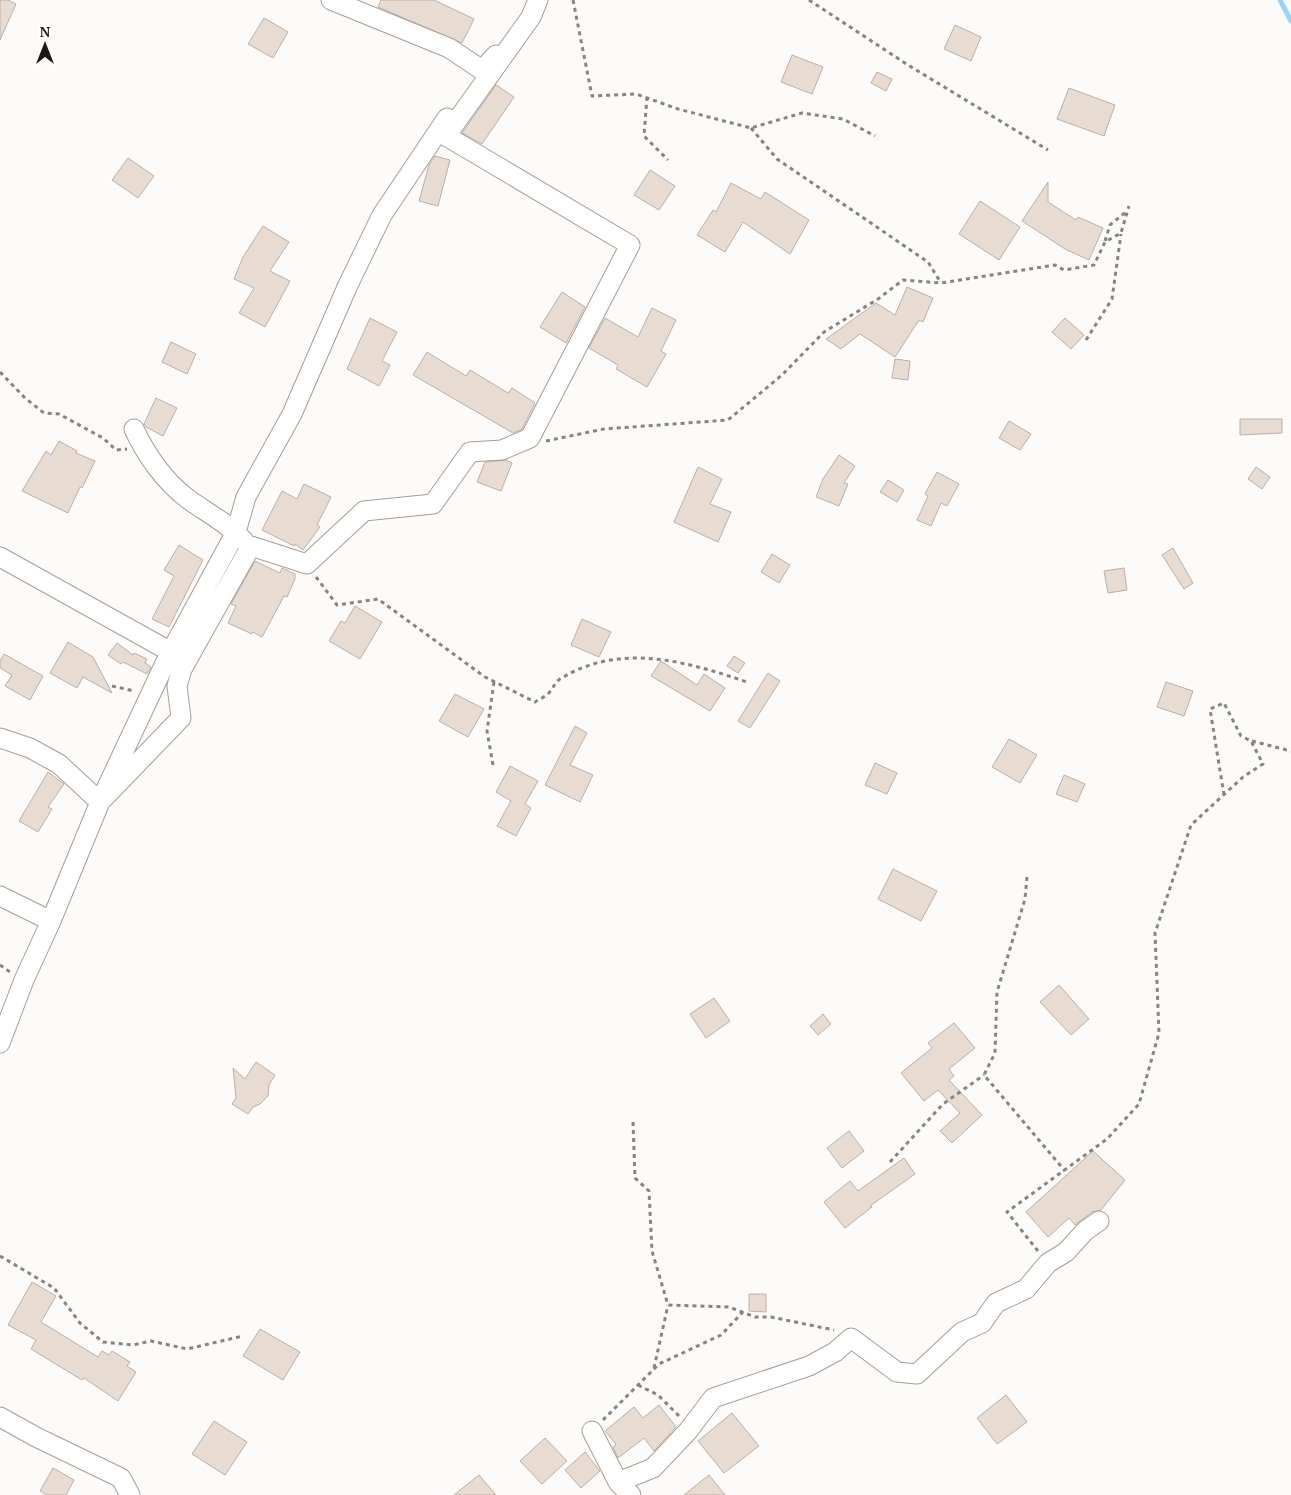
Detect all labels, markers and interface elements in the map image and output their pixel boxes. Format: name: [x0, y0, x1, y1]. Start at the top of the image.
north arrow: [20, 20, 70, 70]
text: N: [40, 22, 51, 41]

